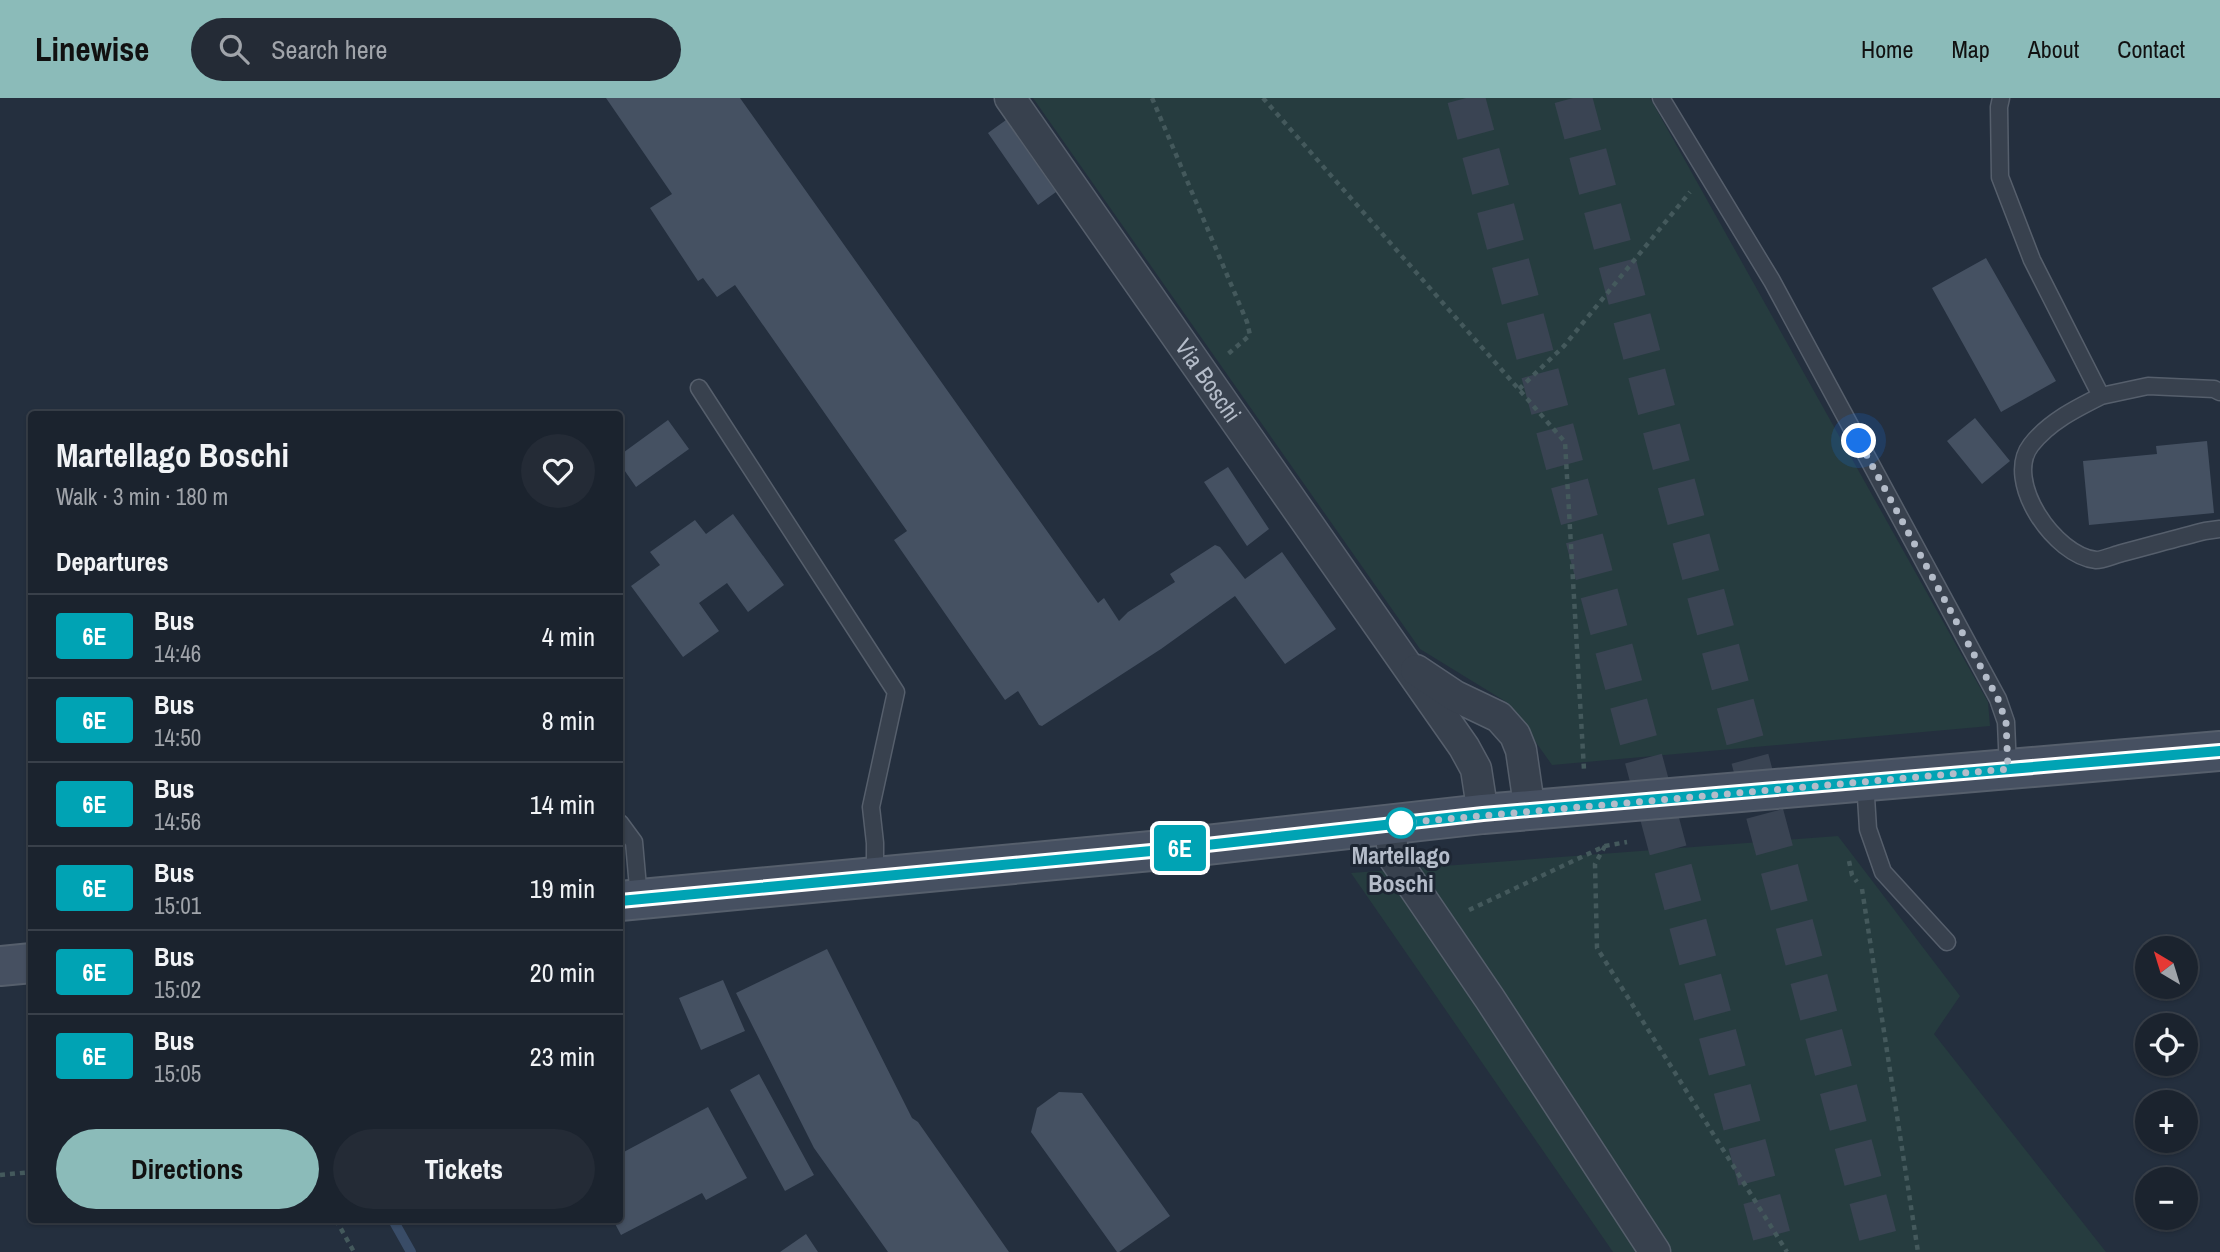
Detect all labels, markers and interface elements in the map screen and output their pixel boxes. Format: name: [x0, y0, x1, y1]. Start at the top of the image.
search box: [191, 18, 681, 81]
text: Linewise: [35, 27, 149, 71]
icon: search: [215, 30, 253, 68]
text: Search here: [271, 32, 387, 67]
text: Home: [1861, 33, 1913, 65]
text: Map: [1951, 33, 1990, 65]
text: About: [2028, 33, 2079, 65]
text: Contact: [2117, 33, 2185, 65]
street label: Via Boschi: [1168, 332, 1249, 428]
your location: [1841, 423, 1876, 458]
text: Martellago Boschi: [56, 433, 289, 477]
button: heart: [521, 434, 595, 508]
text: Walk · 3 min · 180 m: [56, 481, 228, 512]
text: Departures: [56, 544, 169, 579]
text: Bus: [154, 603, 194, 638]
text: 4 min: [542, 619, 595, 654]
text: 6E: [82, 620, 107, 652]
text: 14:46: [154, 638, 201, 669]
text: Bus: [154, 687, 194, 722]
text: 8 min: [542, 703, 595, 738]
text: 6E: [82, 704, 107, 736]
text: 14:50: [154, 722, 201, 753]
text: Bus: [154, 771, 194, 806]
text: 14 min: [530, 787, 595, 822]
text: 6E: [82, 788, 107, 820]
text: 14:56: [154, 806, 201, 837]
marker: Martellago Boschi: [1386, 808, 1416, 838]
line badge: 6E: [1148, 825, 1212, 871]
text: 6E: [1168, 832, 1192, 864]
place label: Martellago Boschi: [1352, 839, 1450, 899]
text: Bus: [154, 855, 194, 890]
text: 19 min: [530, 871, 595, 906]
text: 6E: [82, 872, 107, 904]
text: 15:01: [154, 890, 201, 921]
north arrow: [2135, 936, 2198, 999]
map controls: [2135, 936, 2198, 1230]
text: Bus: [154, 939, 194, 974]
text: 20 min: [530, 955, 595, 990]
text: 6E: [82, 956, 107, 988]
text: 15:02: [154, 974, 201, 1005]
button: locate: [2135, 1013, 2198, 1076]
text: Bus: [154, 1023, 194, 1058]
text: 23 min: [530, 1039, 595, 1074]
text: 6E: [82, 1040, 107, 1072]
text: 15:05: [154, 1058, 201, 1089]
button: +: [2135, 1090, 2198, 1153]
button: Directions: [56, 1129, 319, 1209]
button: Tickets: [333, 1129, 595, 1209]
button: −: [2135, 1167, 2198, 1230]

